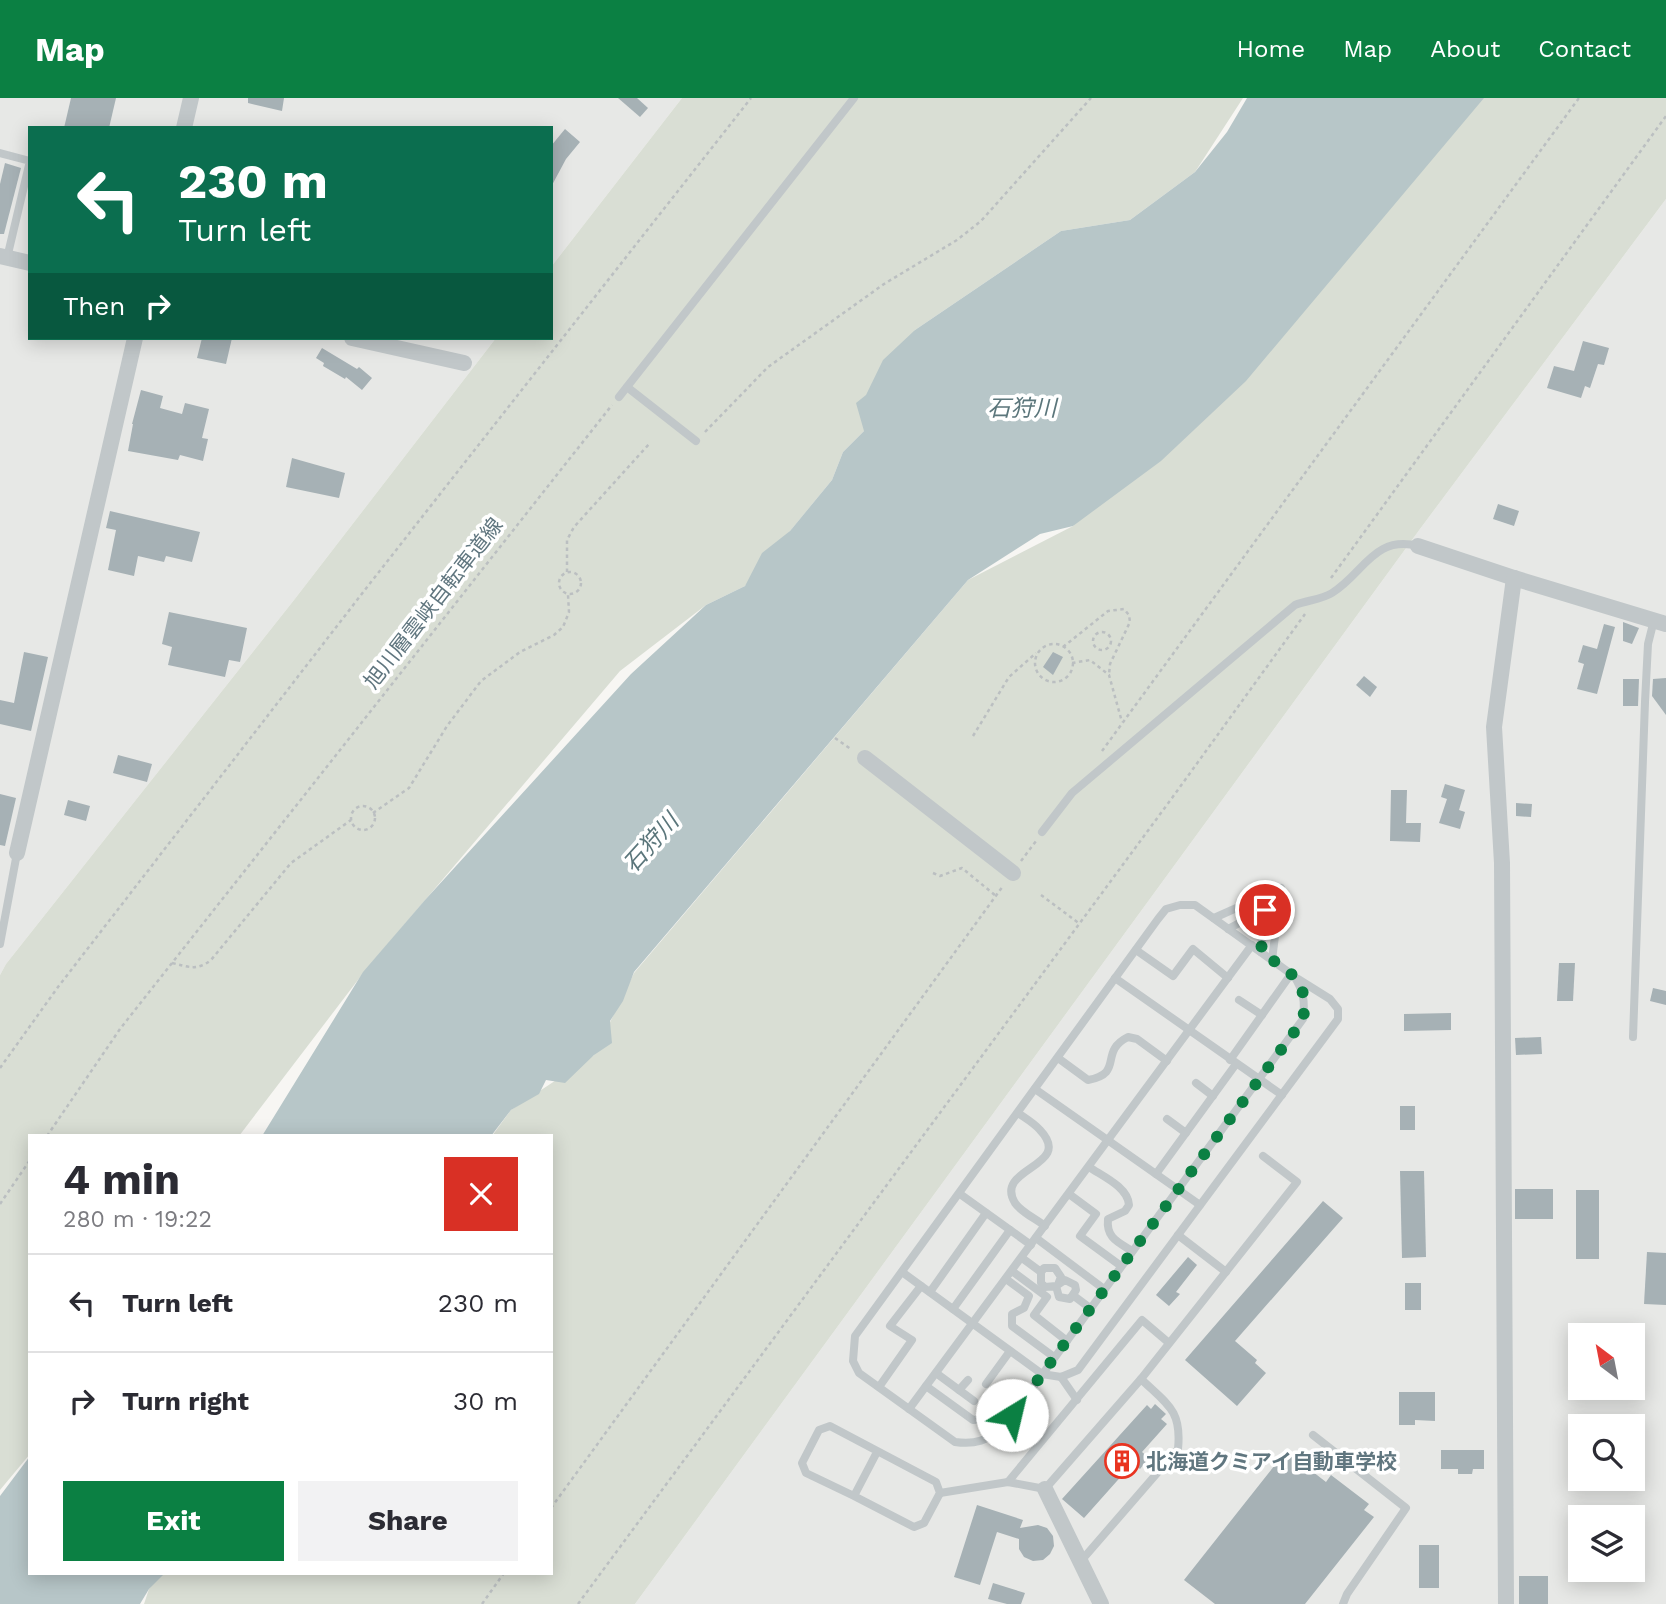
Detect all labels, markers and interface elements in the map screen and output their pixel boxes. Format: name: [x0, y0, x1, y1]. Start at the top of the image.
text: Map: [35, 30, 105, 69]
text: Home: [1237, 35, 1305, 63]
text: Map: [1343, 35, 1392, 63]
text: About: [1430, 35, 1500, 63]
text: Contact: [1538, 35, 1631, 63]
text: 230 m: [178, 152, 328, 210]
icon: left: [63, 154, 154, 245]
text: Turn left: [178, 211, 311, 249]
icon: right: [139, 287, 177, 325]
text: Then: [63, 291, 125, 321]
water label: 石狩川: [988, 395, 1060, 422]
street label: 旭川層雲峡自転車道線: [359, 513, 507, 693]
water label: 石狩川: [618, 806, 686, 878]
pin: [1235, 880, 1295, 940]
icon: arrive: [1246, 891, 1284, 929]
text: 4 min: [63, 1155, 180, 1204]
button: close: [444, 1157, 518, 1231]
text: 280 m · 19:22: [63, 1206, 212, 1233]
icon: left: [63, 1284, 101, 1322]
text: Turn left: [122, 1288, 233, 1318]
text: 230 m: [438, 1288, 518, 1318]
north arrow: [1568, 1323, 1645, 1400]
map controls: [1568, 1323, 1645, 1582]
position arrow: [975, 1378, 1049, 1452]
icon: right: [63, 1382, 101, 1420]
text: Turn right: [122, 1386, 249, 1416]
text: 30 m: [453, 1386, 518, 1416]
button: search: [1568, 1414, 1645, 1491]
building icon: 北海道クミアイ自動車学校: [1103, 1442, 1141, 1480]
place label: 北海道クミアイ自動車学校: [1146, 1449, 1397, 1474]
button: Exit: [63, 1481, 284, 1561]
button: Share: [298, 1481, 518, 1561]
button: layers: [1568, 1505, 1645, 1582]

